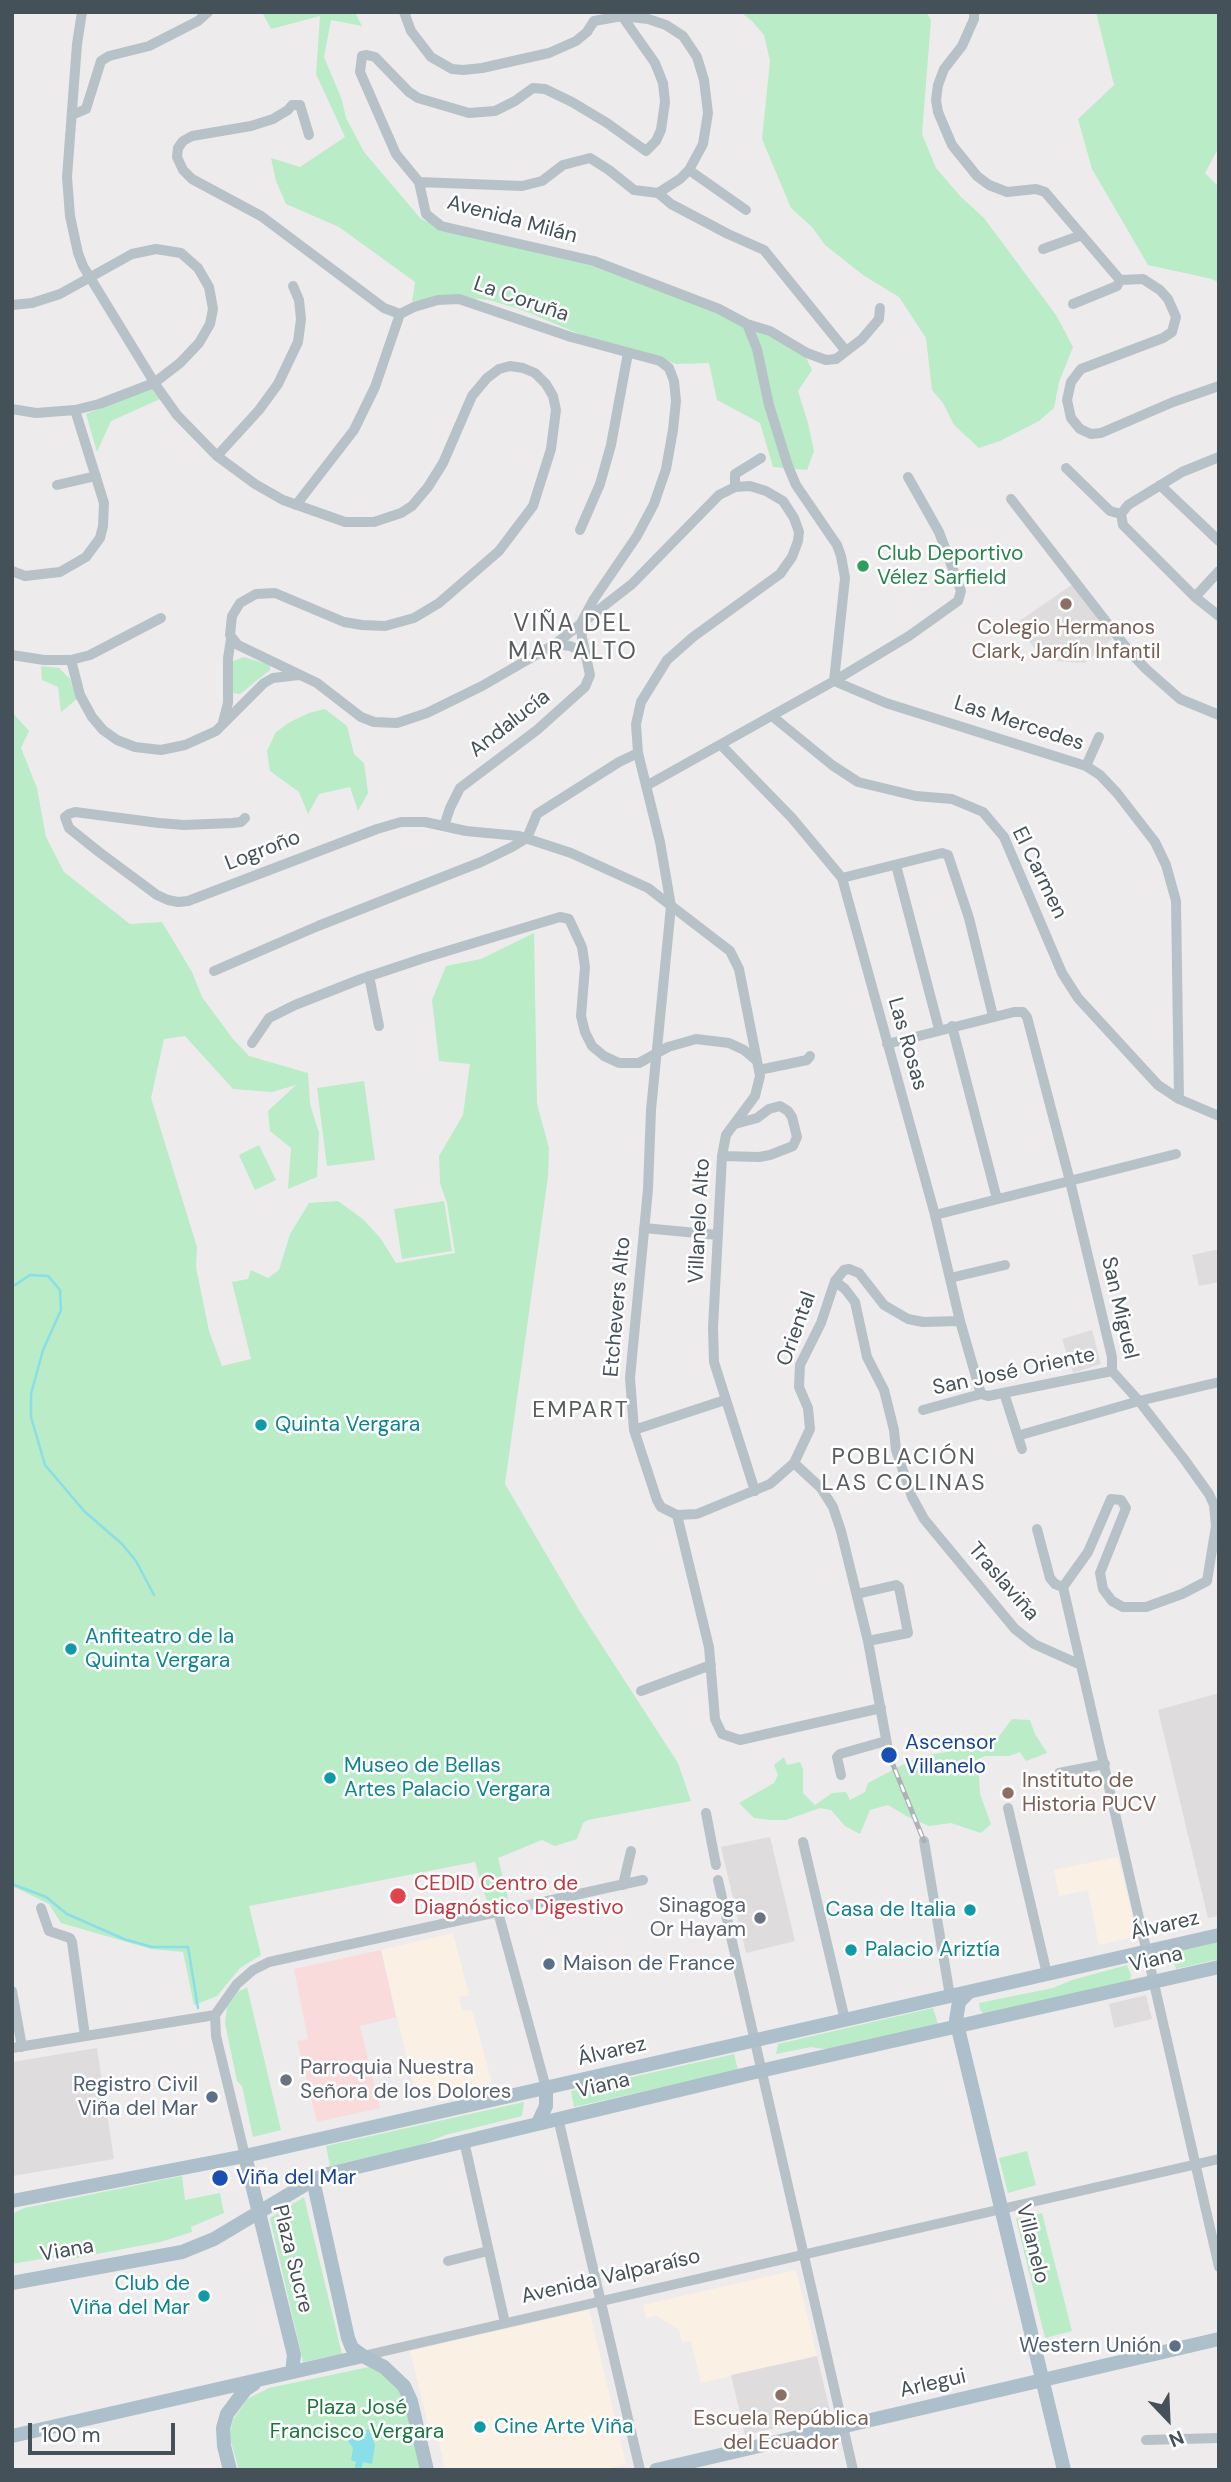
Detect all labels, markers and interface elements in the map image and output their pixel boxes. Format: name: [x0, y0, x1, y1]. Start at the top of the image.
street label: Avenida Milán: [444, 191, 580, 249]
street label: La Coruña: [470, 272, 572, 328]
place label: Club Deportivo Vélez Sarfield: [877, 541, 1024, 591]
marker: Club Deportivo Vélez Sarfield: [855, 558, 871, 574]
marker: Colegio Hermanos Clark, Jardín Infantil: [1058, 596, 1074, 612]
district label: VIÑA DEL MAR ALTO: [509, 611, 637, 667]
place label: Colegio Hermanos Clark, Jardín Infantil: [972, 615, 1160, 665]
street label: Andalucía: [465, 685, 555, 763]
street label: Las Mercedes: [951, 691, 1087, 757]
street label: El Carmen: [1006, 823, 1072, 923]
street label: Logroño: [222, 825, 304, 877]
street label: Las Rosas: [882, 995, 932, 1093]
street label: Villanelo Alto: [684, 1158, 716, 1284]
street label: Etchevers Alto: [599, 1236, 637, 1378]
street label: San Miguel: [1095, 1254, 1143, 1362]
street label: Oriental: [772, 1288, 822, 1370]
street label: San José Oriente: [931, 1343, 1097, 1401]
district label: EMPART: [533, 1397, 629, 1425]
place label: Quinta Vergara: [275, 1412, 420, 1438]
marker: Quinta Vergara: [253, 1417, 269, 1433]
district label: POBLACIÓN LAS COLINAS: [823, 1444, 985, 1498]
street label: Traslaviña: [962, 1538, 1044, 1626]
place label: Anfiteatro de la Quinta Vergara: [85, 1624, 234, 1674]
marker: Anfiteatro de la Quinta Vergara: [63, 1641, 79, 1657]
place label: Ascensor Villanelo: [905, 1730, 996, 1780]
marker: Ascensor Villanelo: [879, 1745, 899, 1765]
place label: Museo de Bellas Artes Palacio Vergara: [344, 1753, 550, 1803]
place label: Instituto de Historia PUCV: [1022, 1768, 1157, 1818]
marker: Museo de Bellas Artes Palacio Vergara: [322, 1770, 338, 1786]
marker: Instituto de Historia PUCV: [1000, 1785, 1016, 1801]
place label: CEDID Centro de Diagnóstico Digestivo: [414, 1871, 624, 1921]
marker: CEDID Centro de Diagnóstico Digestivo: [388, 1886, 408, 1906]
place label: Sinagoga Or Hayam: [650, 1893, 746, 1943]
place label: Casa de Italia: [826, 1897, 956, 1923]
marker: Casa de Italia: [962, 1902, 978, 1918]
street label: Álvarez: [1128, 1906, 1202, 1946]
marker: Sinagoga Or Hayam: [752, 1910, 768, 1926]
place label: Palacio Ariztía: [865, 1937, 1000, 1963]
marker: Palacio Ariztía: [843, 1942, 859, 1958]
street label: Viana: [1127, 1942, 1185, 1978]
place label: Maison de France: [563, 1951, 735, 1977]
marker: Maison de France: [541, 1956, 557, 1972]
street label: Álvarez: [575, 2032, 649, 2072]
place label: Parroquia Nuestra Señora de los Dolores: [300, 2055, 511, 2105]
street label: Viana: [574, 2068, 632, 2104]
place label: Registro Civil Viña del Mar: [73, 2072, 198, 2122]
marker: Parroquia Nuestra Señora de los Dolores: [278, 2072, 294, 2088]
marker: Registro Civil Viña del Mar: [204, 2089, 220, 2105]
place label: Viña del Mar: [236, 2165, 356, 2191]
marker: Viña del Mar: [210, 2168, 230, 2188]
street label: Plaza Sucre: [266, 2202, 318, 2316]
street label: Villanelo: [1010, 2202, 1054, 2286]
street label: Viana: [38, 2234, 96, 2268]
street label: Avenida Valparaíso: [519, 2244, 703, 2310]
place label: Club de Viña del Mar: [70, 2271, 190, 2321]
marker: Club de Viña del Mar: [196, 2288, 212, 2304]
place label: Western Unión: [1019, 2333, 1161, 2359]
marker: Western Unión: [1167, 2338, 1183, 2354]
street label: Arlegui: [897, 2364, 969, 2404]
north arrow: [1133, 2384, 1203, 2454]
marker: Escuela República del Ecuador: [773, 2387, 789, 2403]
park label: Plaza José Francisco Vergara: [270, 2395, 444, 2445]
place label: Escuela República del Ecuador: [693, 2406, 869, 2456]
scale bar: [32, 2408, 178, 2452]
place label: Cine Arte Viña: [494, 2414, 633, 2440]
marker: Cine Arte Viña: [472, 2419, 488, 2435]
text: 100 m: [41, 2421, 101, 2449]
text: N: [1165, 2425, 1188, 2453]

